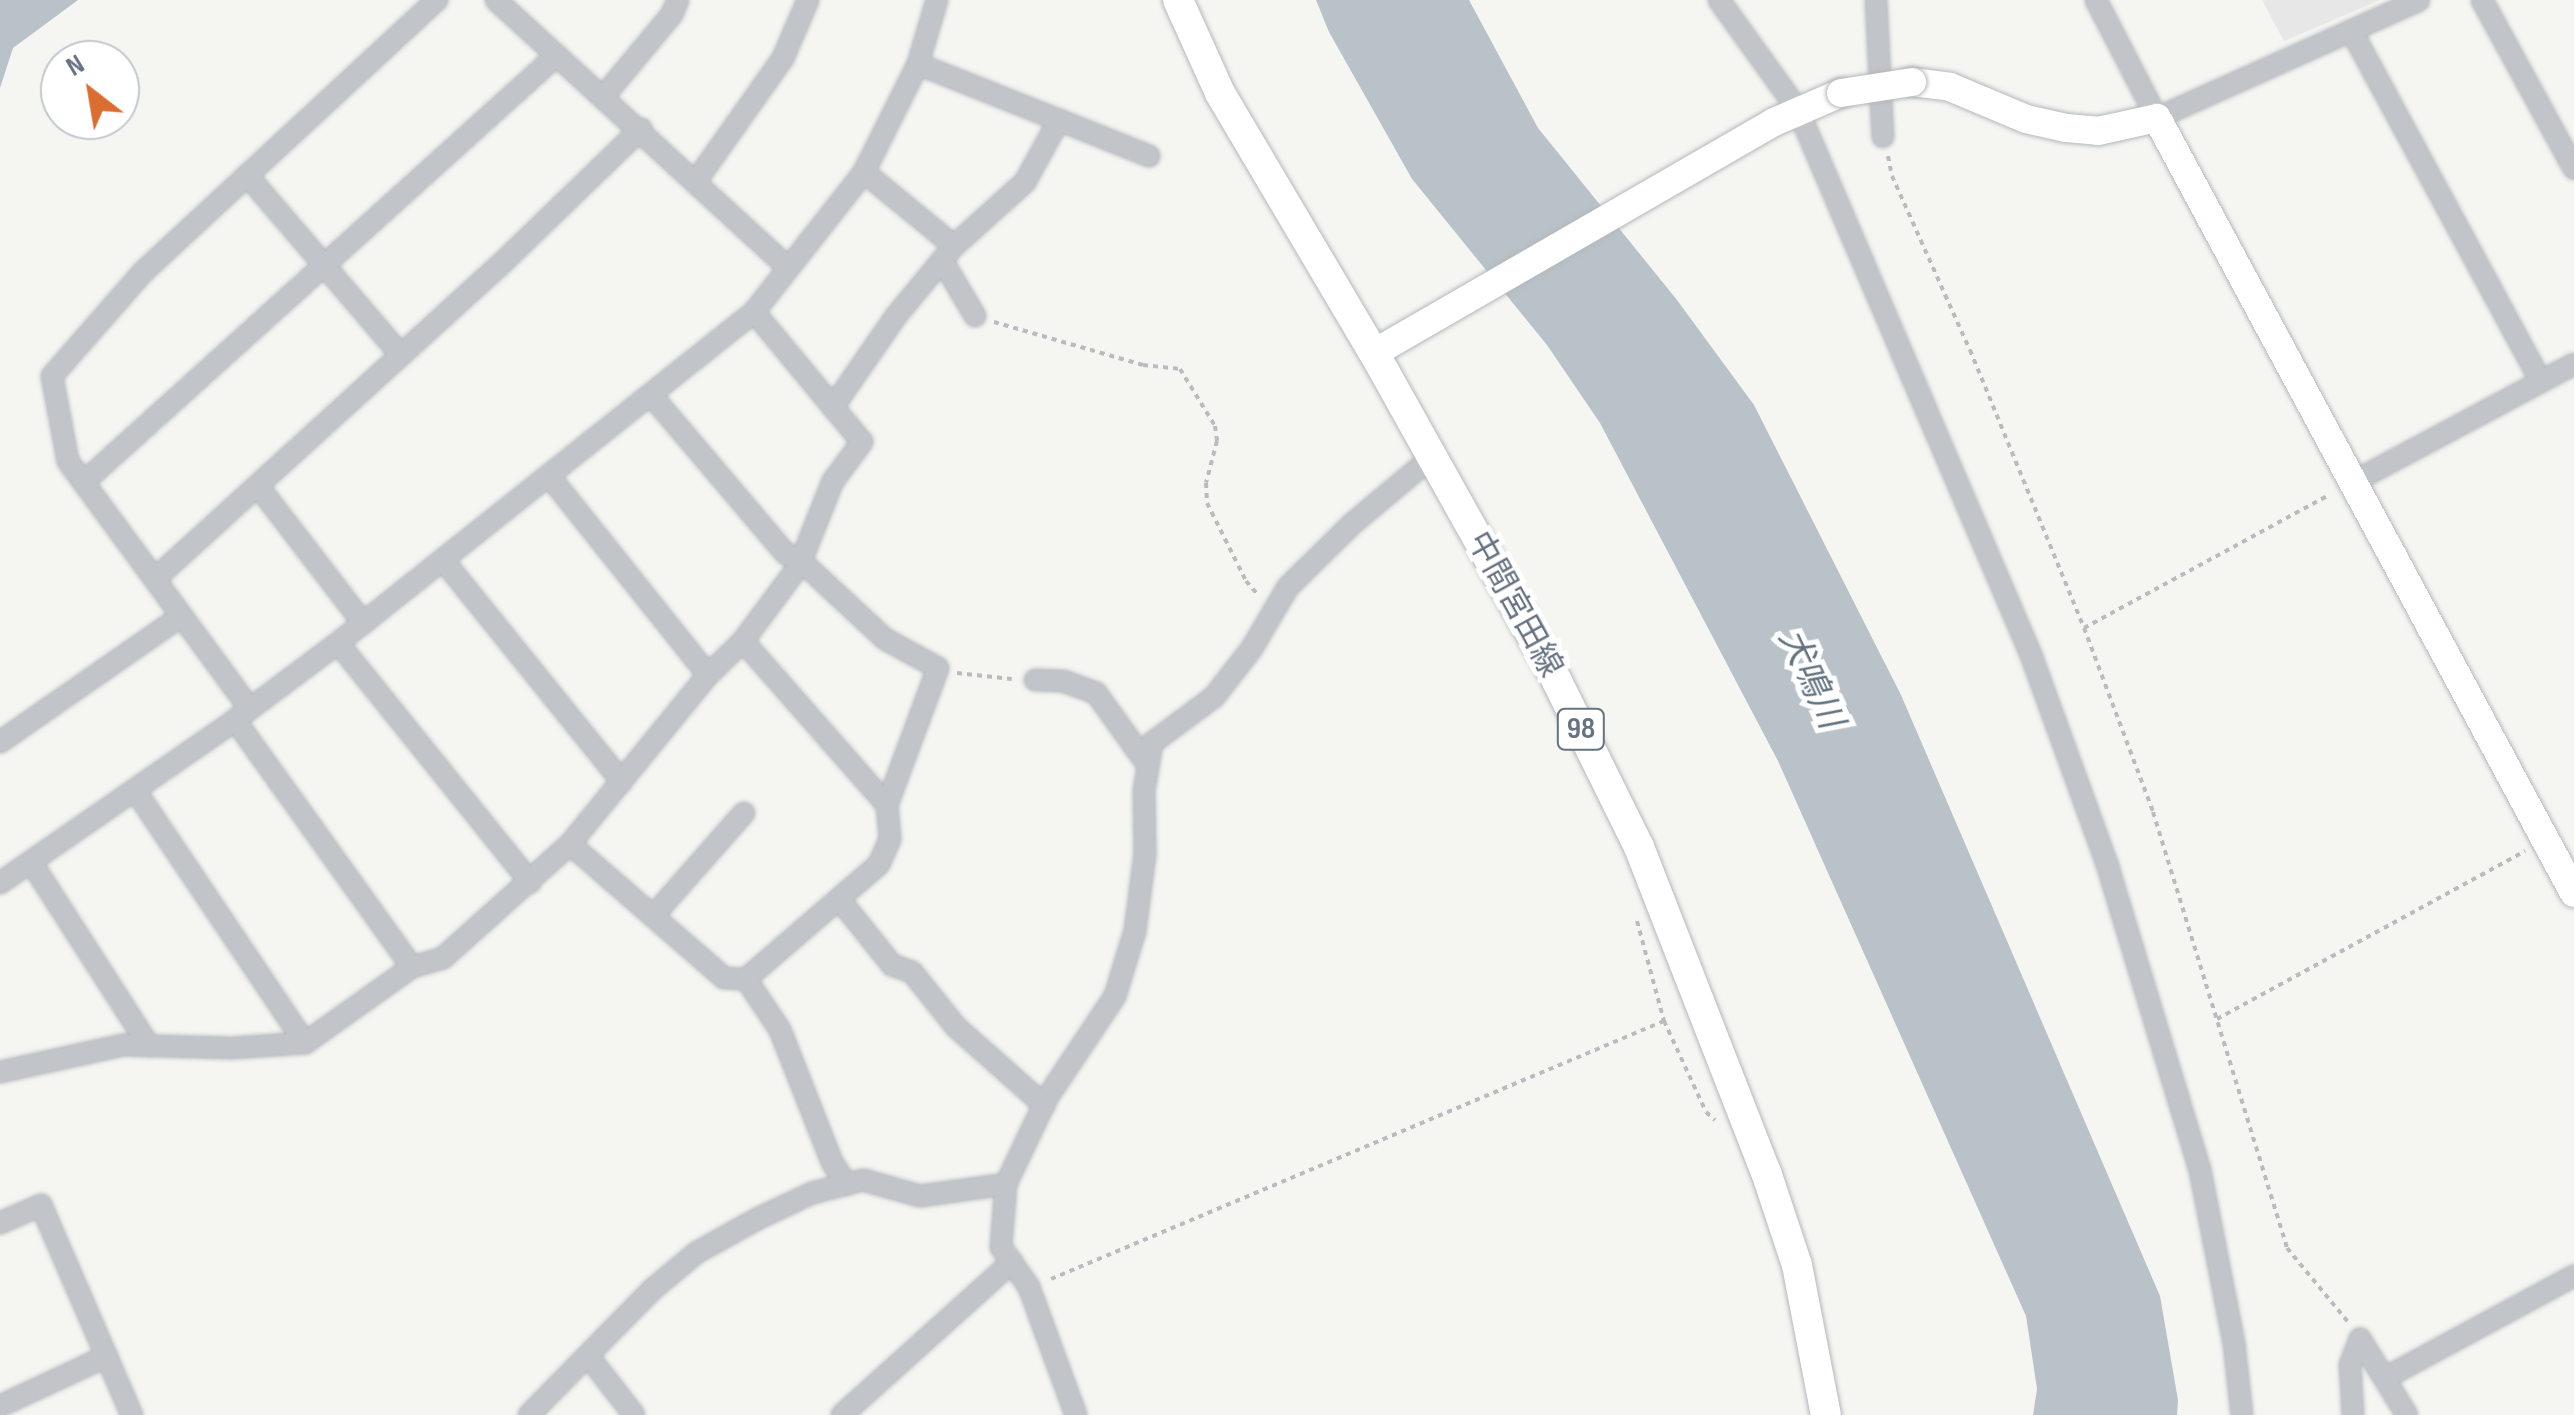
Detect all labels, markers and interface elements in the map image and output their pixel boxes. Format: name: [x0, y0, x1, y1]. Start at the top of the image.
north arrow: [40, 40, 140, 140]
text: N: [60, 48, 90, 84]
street label: 中間宮田線: [1458, 526, 1570, 684]
water label: 犬鳴川: [1769, 623, 1851, 735]
road number: 98: [1556, 704, 1606, 754]

